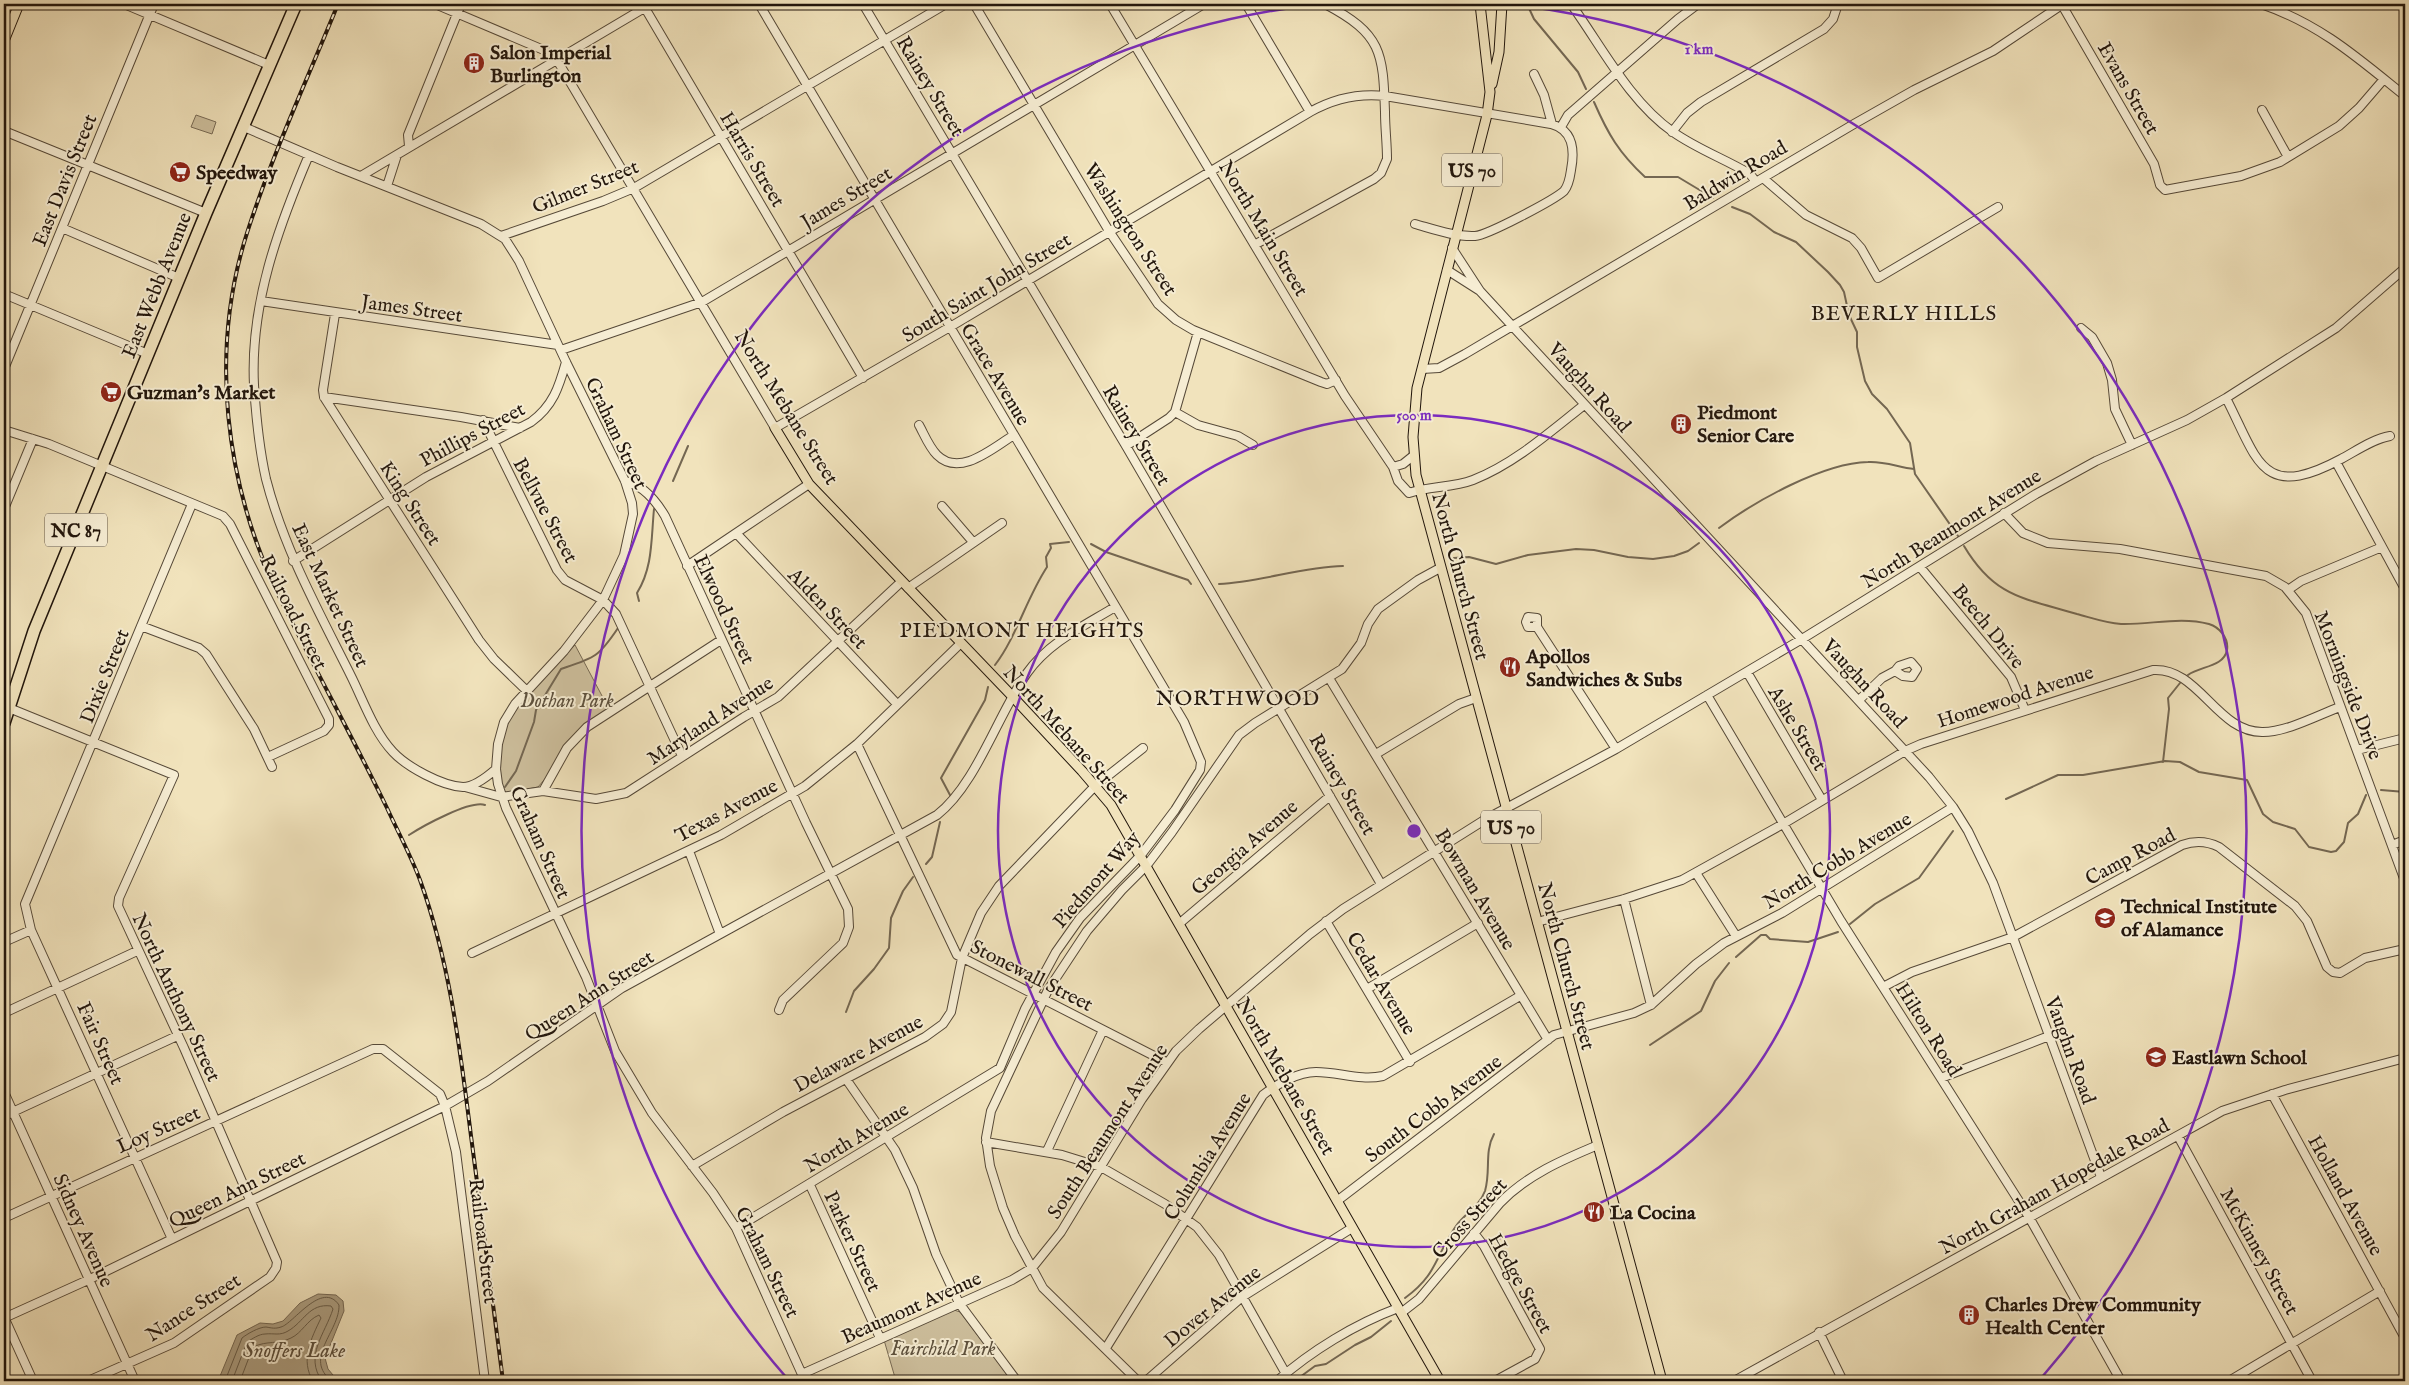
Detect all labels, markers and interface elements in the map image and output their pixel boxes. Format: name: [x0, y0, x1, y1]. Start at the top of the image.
street label: Rainey Street: [890, 32, 970, 142]
street label: Evans Street: [2091, 38, 2164, 140]
text: 1 km: [1685, 40, 1714, 59]
place label: Salon Imperial Burlington: [490, 41, 611, 89]
building icon: Salon Imperial Burlington: [462, 51, 486, 75]
street label: Harris Street: [713, 107, 790, 212]
street label: East Davis Street: [27, 111, 103, 250]
street label: Baldwin Road: [1679, 135, 1792, 217]
road number: US 70: [1442, 154, 1502, 186]
street label: Gilmer Street: [529, 155, 643, 220]
street label: North Main Street: [1212, 156, 1313, 301]
street label: Washington Street: [1078, 159, 1182, 301]
supermarket icon: Speedway: [168, 160, 192, 184]
place label: Speedway: [196, 161, 279, 186]
street label: James Street: [795, 161, 897, 236]
street label: East Webb Avenue: [117, 209, 198, 362]
street label: South Saint John Street: [898, 228, 1076, 349]
street label: James Street: [358, 290, 464, 329]
district label: BEVERLY HILLS: [1811, 301, 1997, 328]
street label: Grace Avenue: [954, 319, 1035, 431]
street label: North Mebane Street: [728, 326, 843, 490]
street label: Vaughn Road: [1541, 337, 1636, 438]
street label: Graham Street: [579, 374, 653, 494]
supermarket icon: Guzman's Market: [99, 380, 123, 404]
place label: Guzman's Market: [127, 381, 276, 406]
street label: Rainey Street: [1096, 381, 1176, 491]
street label: Phillips Street: [416, 397, 530, 474]
place label: Piedmont Senior Care: [1697, 401, 1795, 449]
text: 500 m: [1397, 406, 1432, 425]
building icon: Piedmont Senior Care: [1669, 412, 1693, 436]
street label: Bellvue Street: [507, 454, 583, 568]
street label: King Street: [373, 457, 446, 551]
street label: North Beaumont Avenue: [1857, 464, 2046, 595]
street label: North Church Street: [1425, 490, 1494, 663]
road number: NC 87: [45, 514, 107, 546]
street label: East Market Street: [285, 520, 374, 672]
street label: Railroad Street: [253, 551, 332, 675]
street label: Elwood Street: [687, 551, 760, 669]
street label: Alden Street: [781, 562, 872, 655]
street label: Beech Drive: [1946, 580, 2030, 674]
street label: Morningside Drive: [2308, 608, 2387, 763]
district label: PIEDMONT HEIGHTS: [899, 618, 1145, 645]
street label: Dixie Street: [75, 626, 136, 727]
street label: Vaughn Road: [1816, 634, 1912, 734]
place label: Apollos Sandwiches & Subs: [1525, 645, 1682, 693]
restaurant icon: Apollos Sandwiches & Subs: [1498, 655, 1522, 679]
street label: Homewood Avenue: [1934, 660, 2097, 734]
street label: North Mebane Street: [997, 661, 1135, 810]
street label: Maryland Avenue: [643, 671, 779, 771]
street label: Ashe Street: [1761, 681, 1832, 776]
district label: NORTHWOOD: [1156, 686, 1320, 713]
park label: Dothan Park: [520, 689, 614, 714]
street label: Rainey Street: [1303, 730, 1381, 840]
street label: Texas Avenue: [671, 774, 782, 849]
street label: Graham Street: [504, 782, 576, 903]
street label: Georgia Avenue: [1186, 795, 1304, 901]
street label: North Cobb Avenue: [1759, 807, 1916, 915]
road number: US 70: [1481, 810, 1541, 844]
centre of rings: [1405, 822, 1423, 840]
street label: Camp Road: [2081, 823, 2180, 892]
street label: Bowman Avenue: [1429, 825, 1521, 955]
street label: Piedmont Way: [1048, 826, 1146, 934]
street label: North Church Street: [1531, 880, 1600, 1053]
place label: Technical Institute of Alamance: [2120, 895, 2278, 943]
school or university icon: Technical Institute of Alamance: [2093, 906, 2117, 930]
street label: North Anthony Street: [126, 909, 226, 1086]
street label: Cedar Avenue: [1340, 928, 1421, 1040]
street label: Stonewall Street: [966, 935, 1097, 1018]
street label: Queen Ann Street: [521, 945, 659, 1047]
street label: Hilton Road: [1889, 978, 1967, 1082]
street label: Vaughn Road: [2038, 992, 2101, 1108]
street label: North Mebane Street: [1229, 994, 1340, 1160]
street label: Fair Street: [70, 998, 129, 1089]
street label: Delaware Avenue: [790, 1010, 928, 1099]
street label: South Beaumont Avenue: [1042, 1040, 1174, 1224]
school or university icon: Eastlawn School: [2144, 1045, 2168, 1069]
place label: Eastlawn School: [2172, 1046, 2307, 1071]
street label: South Cobb Avenue: [1360, 1050, 1507, 1169]
street label: Columbia Avenue: [1159, 1088, 1258, 1225]
street label: North Avenue: [800, 1097, 914, 1179]
street label: Loy Street: [113, 1101, 204, 1160]
street label: North Graham Hopedale Road: [1936, 1113, 2174, 1261]
street label: Holland Avenue: [2301, 1131, 2388, 1260]
street label: Queen Ann Street: [165, 1146, 310, 1234]
street label: Sidney Avenue: [47, 1170, 119, 1291]
street label: Cross Street: [1427, 1173, 1513, 1265]
street label: Railroad Street: [462, 1177, 503, 1305]
street label: McKinney Street: [2214, 1184, 2304, 1320]
street label: Parker Street: [817, 1187, 886, 1296]
restaurant icon: La Cocina: [1582, 1200, 1606, 1224]
place label: La Cocina: [1610, 1201, 1696, 1226]
street label: Graham Street: [729, 1203, 804, 1322]
street label: Hedge Street: [1482, 1229, 1558, 1338]
street label: Dover Avenue: [1159, 1261, 1266, 1354]
street label: Beaumont Avenue: [838, 1266, 985, 1350]
street label: Nance Street: [142, 1268, 246, 1348]
place label: Charles Drew Community Health Center: [1985, 1293, 2202, 1341]
building icon: Charles Drew Community Health Center: [1957, 1303, 1981, 1327]
park label: Fairchild Park: [890, 1337, 996, 1362]
water label: Snoffers Lake: [243, 1338, 345, 1365]

